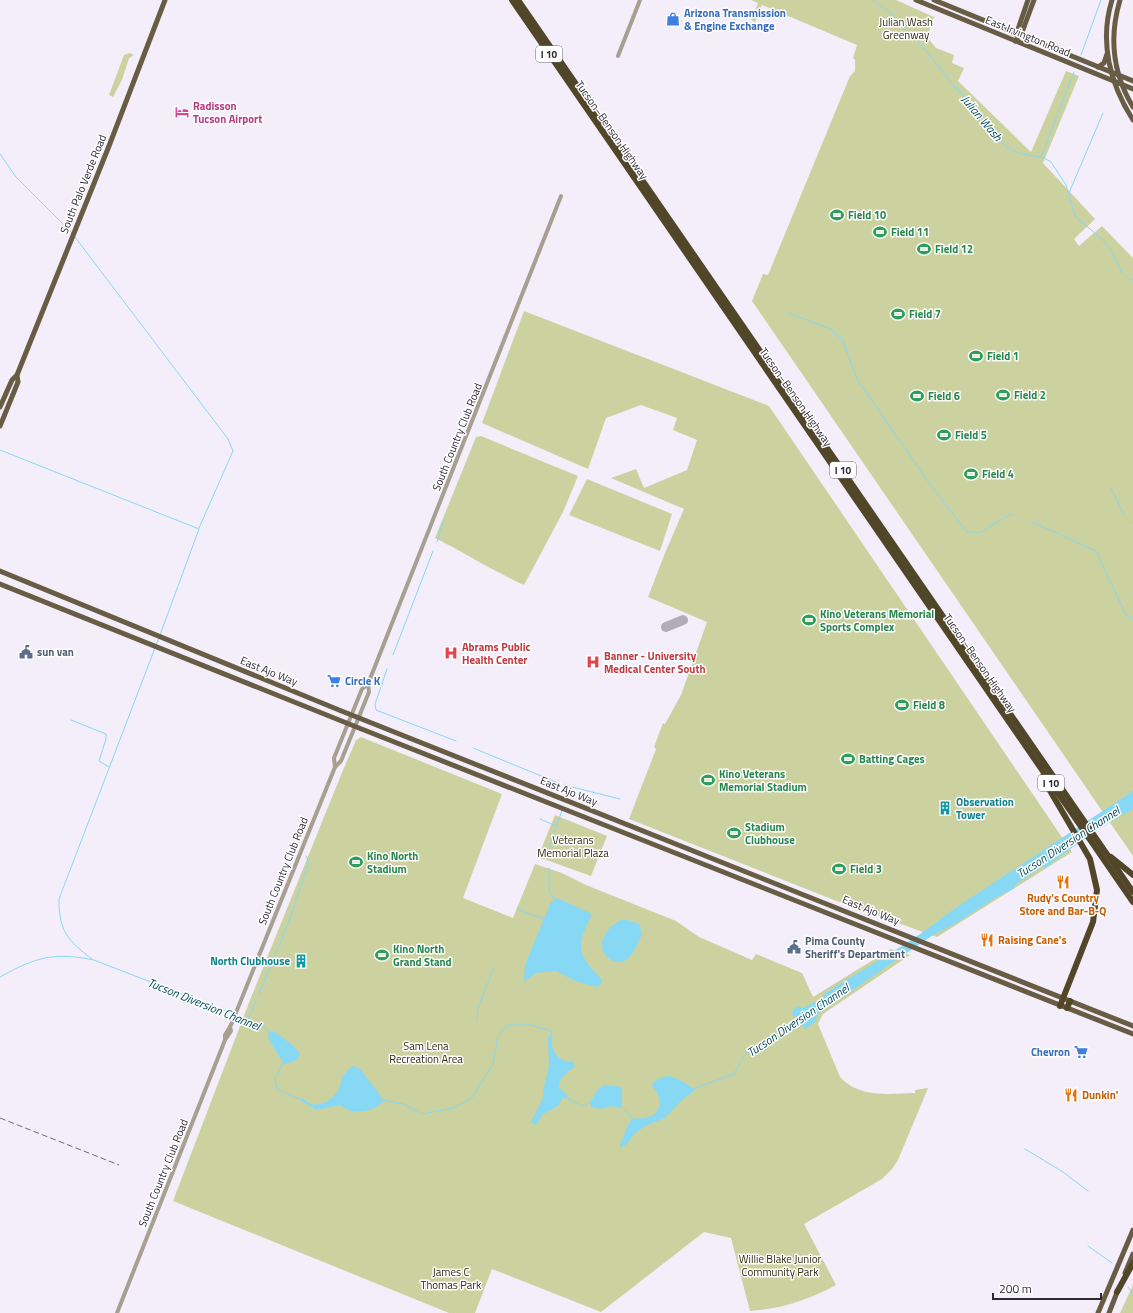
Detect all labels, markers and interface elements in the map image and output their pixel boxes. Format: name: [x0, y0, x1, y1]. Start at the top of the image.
place label: Arizona Transmission & Engine Exchange: [684, 5, 786, 34]
shop icon: Arizona Transmission & Engine Exchange: [665, 11, 681, 27]
street label: East Irvington Road: [983, 12, 1073, 60]
park label: Julian Wash Greenway: [879, 14, 933, 43]
road number: I 10: [536, 46, 562, 62]
street label: Tucson–Benson Highway: [572, 77, 653, 183]
water label: Julian Wash: [957, 91, 1008, 146]
place label: Radisson Tucson Airport: [193, 98, 262, 127]
hotel icon: Radisson Tucson Airport: [174, 104, 190, 120]
street label: South Palo Verde Road: [56, 132, 110, 236]
sports icon: Field 10: [829, 207, 845, 223]
place label: Field 10: [848, 207, 886, 223]
sports icon: Field 11: [872, 224, 888, 240]
place label: Field 11: [891, 224, 929, 240]
sports icon: Field 12: [916, 241, 932, 257]
place label: Field 12: [935, 241, 973, 257]
sports icon: Field 7: [890, 306, 906, 322]
place label: Field 7: [909, 306, 941, 322]
street label: Tucson–Benson Highway: [756, 344, 837, 450]
sports icon: Field 1: [968, 348, 984, 364]
place label: Field 1: [987, 348, 1019, 364]
street label: South Country Club Road: [428, 381, 486, 493]
sports icon: Field 2: [995, 387, 1011, 403]
place label: Field 2: [1014, 387, 1046, 403]
sports icon: Field 6: [909, 388, 925, 404]
place label: Field 6: [928, 388, 960, 404]
sports icon: Field 5: [936, 427, 952, 443]
place label: Field 5: [955, 427, 987, 443]
road number: I 10: [830, 462, 856, 478]
sports icon: Field 4: [963, 466, 979, 482]
place label: Field 4: [982, 466, 1014, 482]
place label: Kino Veterans Memorial Sports Complex: [820, 606, 934, 635]
street label: Tucson–Benson Highway: [940, 610, 1021, 716]
sports icon: Kino Veterans Memorial Sports Complex: [801, 612, 817, 628]
place label: Abrams Public Health Center: [462, 639, 531, 668]
public building icon: sun van: [18, 644, 34, 660]
place label: sun van: [37, 644, 74, 660]
hospital icon: Abrams Public Health Center: [443, 645, 459, 661]
place label: Banner - University Medical Center South: [604, 648, 706, 677]
street label: East Ajo Way: [238, 652, 301, 690]
hospital icon: Banner - University Medical Center South: [585, 654, 601, 670]
supermarket icon: Circle K: [326, 673, 342, 689]
place label: Circle K: [345, 673, 381, 689]
sports icon: Field 8: [894, 697, 910, 713]
place label: Field 8: [913, 697, 945, 713]
sports icon: Batting Cages: [840, 751, 856, 767]
place label: Batting Cages: [859, 751, 925, 767]
place label: Kino Veterans Memorial Stadium: [719, 766, 807, 795]
street label: East Ajo Way: [538, 772, 601, 810]
sports icon: Kino Veterans Memorial Stadium: [700, 772, 716, 788]
road number: I 10: [1038, 775, 1064, 791]
place label: Observation Tower: [956, 794, 1014, 823]
building icon: Observation Tower: [937, 800, 953, 816]
water label: Tucson Diversion Channel: [1012, 801, 1125, 883]
street label: South Country Club Road: [254, 815, 312, 927]
place label: Stadium Clubhouse: [745, 819, 795, 848]
sports icon: Stadium Clubhouse: [726, 825, 742, 841]
park label: Veterans Memorial Plaza: [537, 832, 609, 861]
place label: Kino North Stadium: [367, 848, 418, 877]
sports icon: Kino North Stadium: [348, 854, 364, 870]
sports icon: Field 3: [831, 861, 847, 877]
place label: Field 3: [850, 861, 882, 877]
restaurant icon: Rudy's Country Store and Bar-B-Q: [1055, 874, 1071, 890]
place label: Rudy's Country Store and Bar-B-Q: [1019, 890, 1107, 919]
street label: East Ajo Way: [840, 891, 903, 929]
restaurant icon: Raising Cane's: [979, 932, 995, 948]
place label: Raising Cane's: [998, 932, 1067, 948]
place label: Pima County Sheriff's Department: [805, 933, 905, 962]
public building icon: Pima County Sheriff's Department: [786, 939, 802, 955]
place label: Kino North Grand Stand: [393, 941, 452, 970]
sports icon: Kino North Grand Stand: [374, 947, 390, 963]
place label: North Clubhouse: [210, 953, 290, 969]
building icon: North Clubhouse: [293, 953, 309, 969]
water label: Tucson Diversion Channel: [145, 973, 264, 1036]
water label: Tucson Diversion Channel: [743, 978, 854, 1061]
park label: Sam Lena Recreation Area: [389, 1038, 463, 1067]
place label: Chevron: [1031, 1044, 1070, 1060]
supermarket icon: Chevron: [1073, 1044, 1089, 1060]
restaurant icon: Dunkin': [1063, 1087, 1079, 1103]
place label: Dunkin': [1082, 1087, 1119, 1103]
street label: South Country Club Road: [134, 1117, 192, 1229]
park label: Willie Blake Junior Community Park: [739, 1251, 821, 1280]
park label: James C Thomas Park: [421, 1264, 482, 1293]
scale bar: [993, 1275, 1101, 1301]
text: 200 m: [999, 1279, 1032, 1298]

